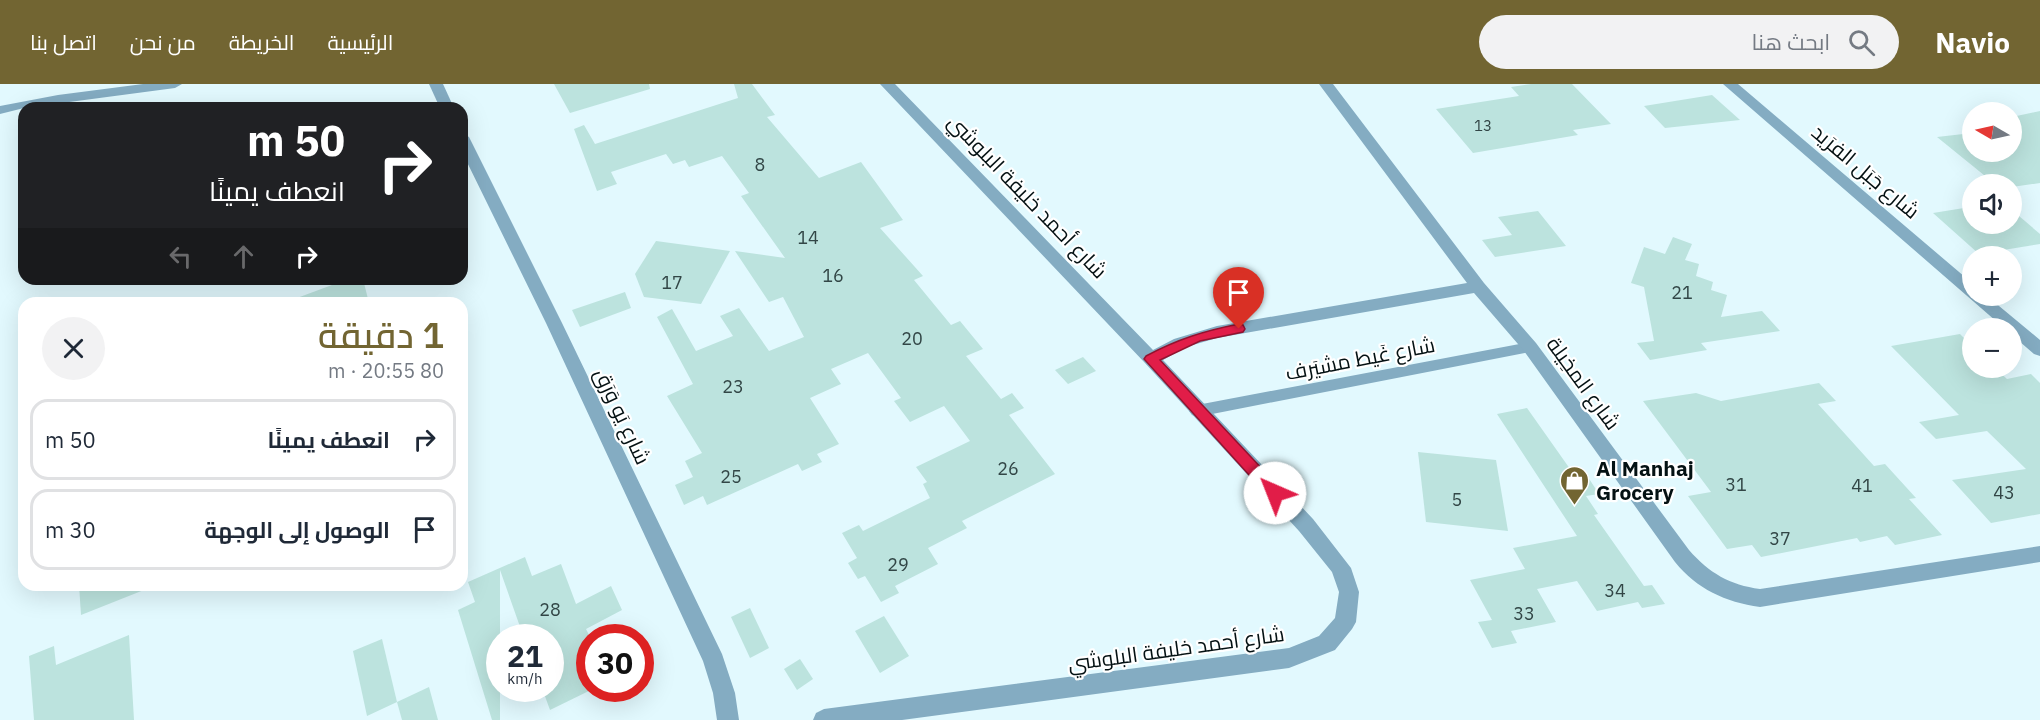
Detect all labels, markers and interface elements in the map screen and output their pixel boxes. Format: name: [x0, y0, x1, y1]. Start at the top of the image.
search box: [1479, 15, 1899, 69]
text: Navio: [1935, 24, 2010, 61]
icon: search: [1845, 26, 1878, 59]
text: ابحث هنا: [1752, 27, 1830, 56]
text: اتصل بنا: [30, 28, 97, 56]
text: من نحن: [130, 28, 196, 56]
text: الخريطة: [229, 28, 294, 56]
text: الرئيسية: [327, 28, 393, 56]
north arrow: [1962, 102, 2022, 162]
map controls: [1962, 102, 2022, 378]
street label: شارع أحمد خليفة البلوشي: [941, 108, 1114, 286]
text: 50 m: [247, 113, 345, 168]
house number: 13: [1474, 116, 1492, 135]
street label: شارع جَبَل الفرَيد: [1806, 118, 1926, 225]
icon: right: [366, 126, 444, 204]
house number: 8: [755, 153, 765, 176]
text: انعطف يمينًا: [209, 173, 345, 208]
button: sound: [1962, 174, 2022, 234]
house number: 14: [797, 226, 819, 249]
icon: left: [164, 240, 197, 273]
icon: ahead: [227, 240, 260, 273]
icon: right: [290, 240, 323, 273]
button: +: [1962, 246, 2022, 306]
house number: 16: [822, 264, 844, 287]
pin: [1213, 267, 1264, 329]
house number: 17: [661, 271, 683, 294]
icon: arrive: [1222, 276, 1255, 309]
house number: 21: [1671, 281, 1693, 304]
text: 1 دقيقة: [318, 311, 444, 358]
button: close: [42, 317, 105, 380]
button: −: [1962, 318, 2022, 378]
house number: 20: [901, 327, 923, 350]
street label: شارع غَيط مشيَرف: [1283, 330, 1437, 387]
street label: شارع المخِيلة: [1540, 331, 1627, 436]
text: 80 m · 20:55: [328, 357, 444, 384]
street label: شارع يَو وَرَق: [588, 363, 658, 469]
house number: 23: [722, 375, 744, 398]
icon: right: [408, 423, 441, 456]
text: 50 m: [45, 425, 96, 454]
text: انعطف يمينًا: [268, 425, 390, 454]
place label: Al Manhaj Grocery: [1596, 454, 1694, 506]
house number: 26: [997, 457, 1019, 480]
position arrow: [1243, 461, 1307, 525]
shop icon: Al Manhaj Grocery: [1559, 464, 1591, 506]
house number: 25: [720, 465, 742, 488]
house number: 31: [1725, 473, 1747, 496]
house number: 41: [1851, 474, 1873, 497]
house number: 43: [1993, 481, 2015, 504]
house number: 5: [1452, 488, 1462, 511]
icon: arrive: [408, 513, 441, 546]
text: 30 m: [45, 515, 96, 544]
text: الوصول إلى الوجهة: [204, 515, 390, 544]
house number: 37: [1769, 527, 1791, 550]
house number: 29: [887, 553, 909, 576]
house number: 34: [1604, 579, 1626, 602]
house number: 28: [539, 598, 561, 621]
house number: 33: [1513, 602, 1535, 625]
street label: شارع أحمد خليفة البلوشي: [1066, 619, 1286, 679]
speed limit sign: 30: [576, 624, 654, 702]
text: 21: [507, 636, 543, 675]
text: km/h: [507, 669, 543, 688]

